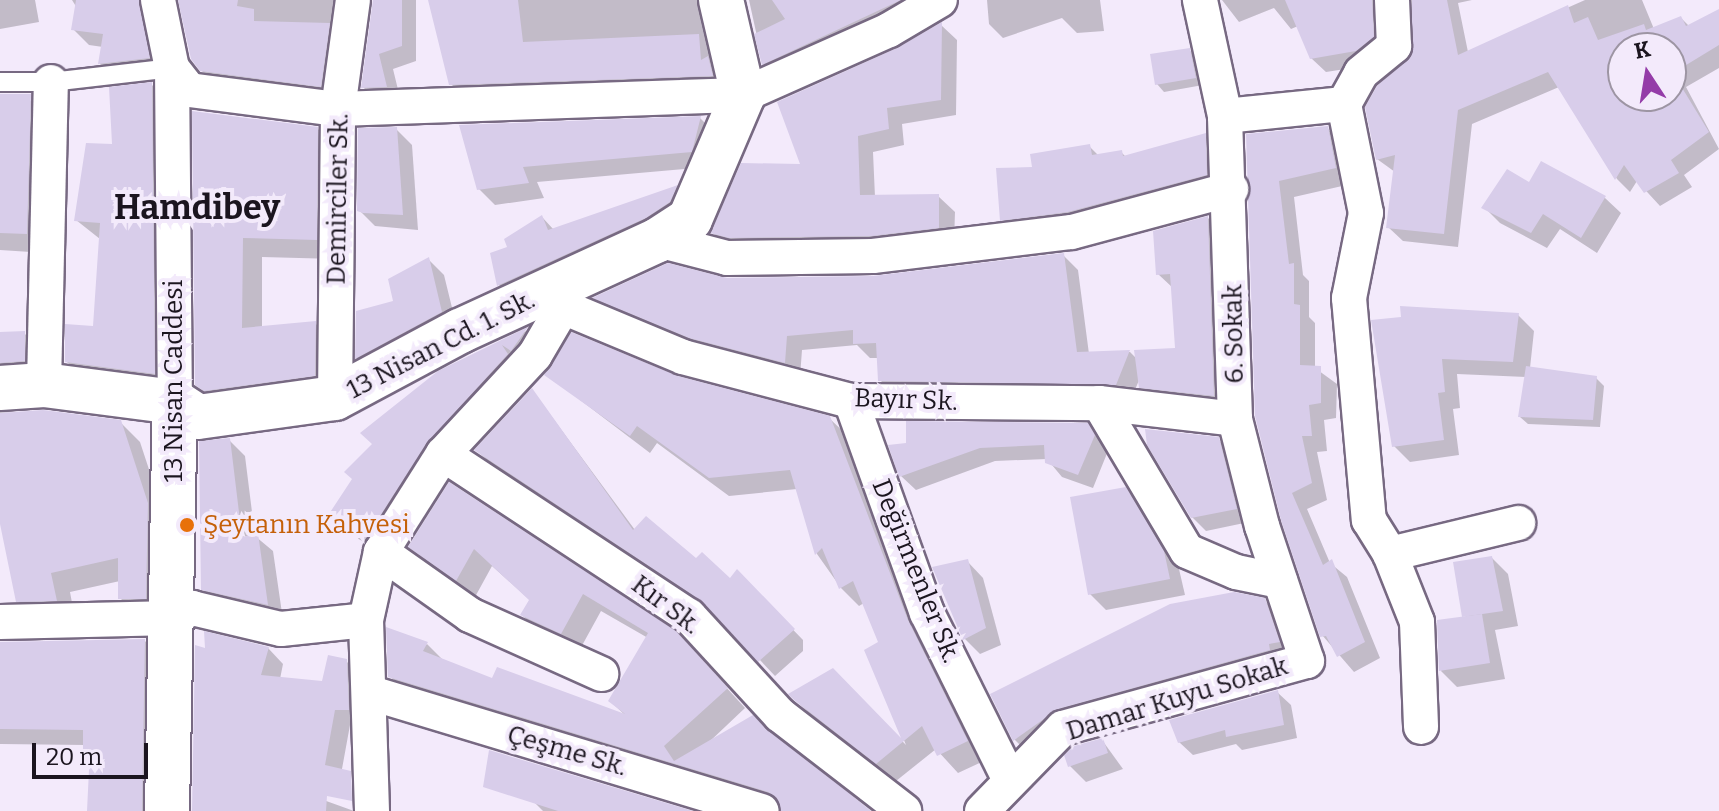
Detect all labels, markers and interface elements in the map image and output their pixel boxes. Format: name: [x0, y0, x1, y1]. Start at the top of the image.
north arrow: [1607, 32, 1687, 112]
text: K: [1632, 35, 1653, 65]
street label: Demirciler Sk.: [321, 113, 355, 285]
district label: Hamdibey: [114, 188, 280, 228]
street label: 13 Nisan Caddesi: [158, 280, 190, 482]
street label: 13 Nisan Cd. 1. Sk.: [342, 284, 540, 406]
street label: 6. Sokak: [1218, 284, 1250, 384]
street label: Bayır Sk.: [854, 383, 958, 417]
street label: Değirmenler Sk.: [865, 475, 967, 667]
place label: Şeytanın Kahvesi: [203, 509, 410, 541]
marker: Şeytanın Kahvesi: [178, 516, 196, 534]
street label: Kır Sk.: [625, 569, 707, 641]
street label: Damar Kuyu Sokak: [1063, 651, 1291, 747]
street label: Çeşme Sk.: [504, 719, 630, 783]
scale bar: [36, 727, 152, 777]
text: 20 m: [46, 743, 102, 771]

